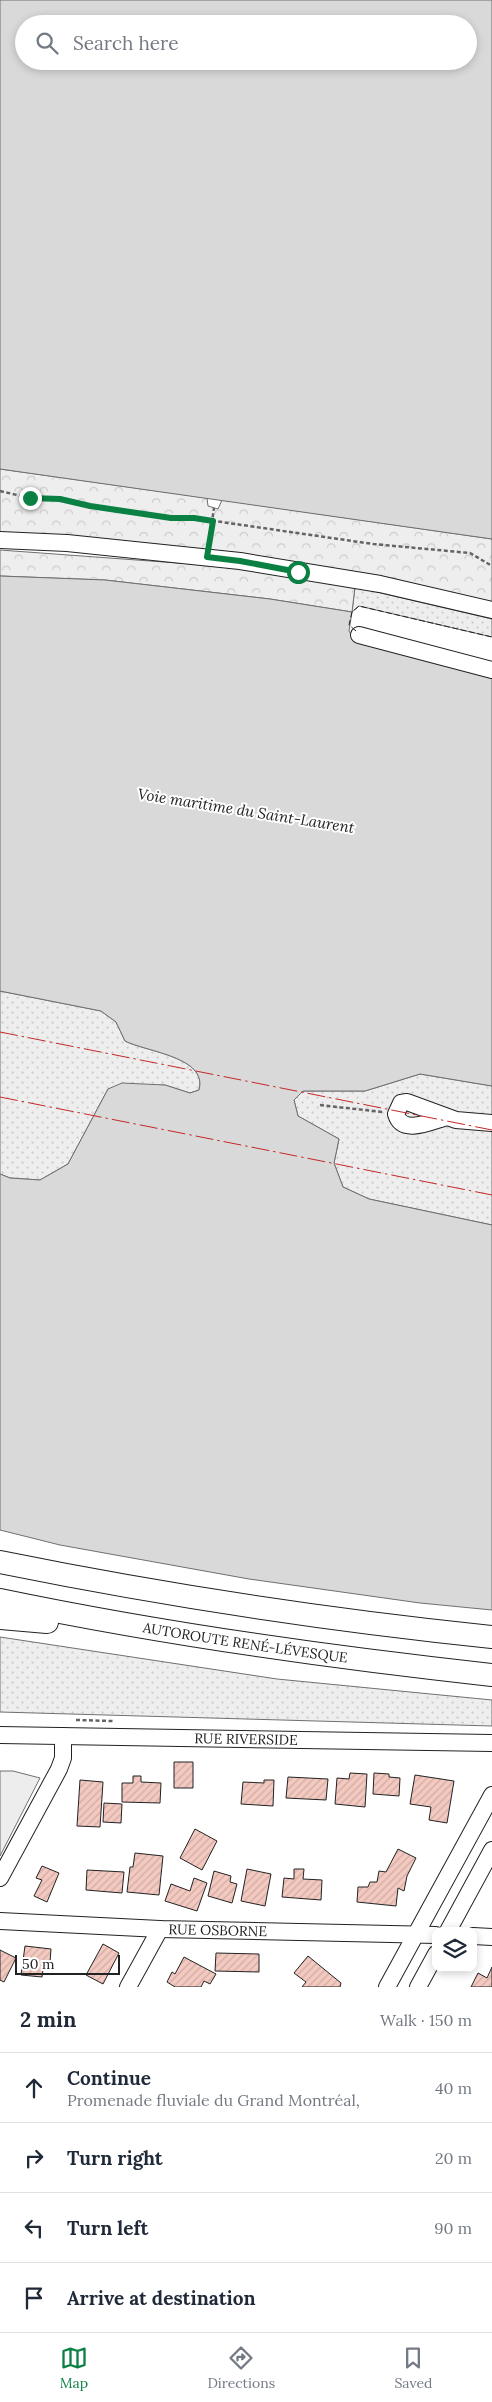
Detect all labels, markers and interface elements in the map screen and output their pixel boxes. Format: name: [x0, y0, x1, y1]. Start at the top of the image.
search box: [15, 15, 477, 70]
icon: search: [33, 29, 61, 57]
text: Search here: [73, 31, 179, 55]
route end: [19, 487, 42, 510]
route start: [287, 561, 310, 584]
water label: Voie maritime du Saint-Laurent: [136, 784, 356, 837]
street label: AUTOROUTE RENÉ-LÉVESQUE: [140, 1618, 349, 1667]
street label: RUE RIVERSIDE: [194, 1729, 298, 1749]
street label: RUE OSBORNE: [168, 1920, 268, 1940]
map controls: [432, 1927, 477, 1972]
button: layers: [432, 1927, 477, 1972]
scale bar: [15, 1952, 120, 1975]
text: 50 m: [22, 1955, 55, 1973]
text: 2 min: [20, 2006, 76, 2033]
text: Walk · 150 m: [380, 2010, 472, 2030]
text: Continue: [67, 2066, 151, 2090]
icon: ahead: [20, 2074, 48, 2102]
text: 40 m: [435, 2078, 472, 2098]
text: Promenade fluviale du Grand Montréal,: [67, 2090, 360, 2110]
icon: right: [20, 2144, 48, 2172]
text: Turn right: [67, 2146, 163, 2170]
text: 20 m: [435, 2148, 472, 2168]
icon: left: [20, 2214, 48, 2242]
text: Turn left: [67, 2216, 148, 2240]
text: 90 m: [434, 2218, 472, 2238]
icon: arrive: [20, 2284, 48, 2312]
text: Arrive at destination: [67, 2286, 256, 2310]
tab: Map: [60, 2344, 88, 2392]
tab: Directions: [207, 2344, 275, 2392]
tab: Saved: [394, 2344, 432, 2392]

